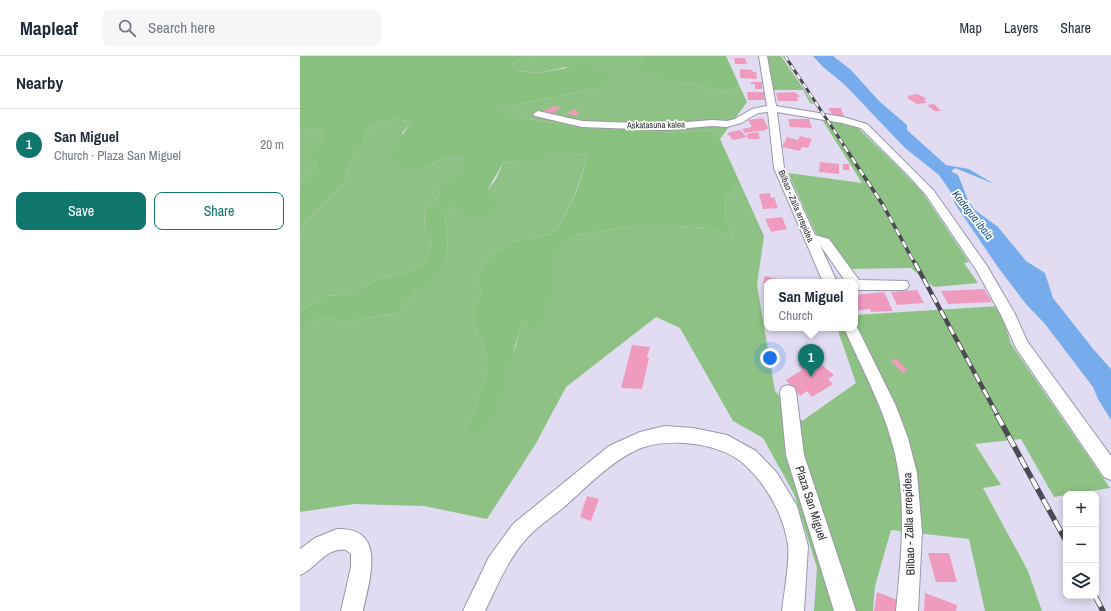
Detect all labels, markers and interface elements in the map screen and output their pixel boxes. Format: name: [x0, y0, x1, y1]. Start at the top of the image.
search box: [102, 10, 382, 46]
text: Mapleaf: [20, 15, 78, 41]
icon: search: [116, 17, 138, 39]
text: Search here: [148, 17, 215, 38]
text: Map: [960, 19, 982, 37]
text: Layers: [1004, 19, 1038, 37]
text: Share: [1060, 19, 1091, 37]
text: Nearby: [16, 71, 63, 94]
street label: Askatasuna kalea: [626, 118, 685, 132]
text: San Miguel: [54, 126, 119, 147]
text: 1: [26, 136, 32, 153]
text: 20 m: [260, 136, 284, 153]
text: Church · Plaza San Miguel: [54, 147, 181, 164]
street label: Bilbao - Zalla errepidea: [775, 168, 817, 244]
water label: Kadagua ibaia: [949, 188, 997, 242]
button: Save: [16, 192, 146, 230]
button: Share: [154, 192, 284, 230]
popup: [764, 279, 858, 331]
text: San Miguel: [779, 286, 843, 307]
text: Church: [779, 307, 813, 324]
pin: 1: [798, 344, 824, 377]
your location: [760, 348, 780, 368]
street label: Plaza San Miguel: [791, 464, 831, 542]
street label: Bilbao - Zalla errepidea: [899, 472, 919, 576]
map controls: [1063, 491, 1099, 599]
button: +: [1063, 491, 1099, 527]
button: −: [1063, 527, 1099, 563]
button: layers: [1063, 563, 1099, 599]

